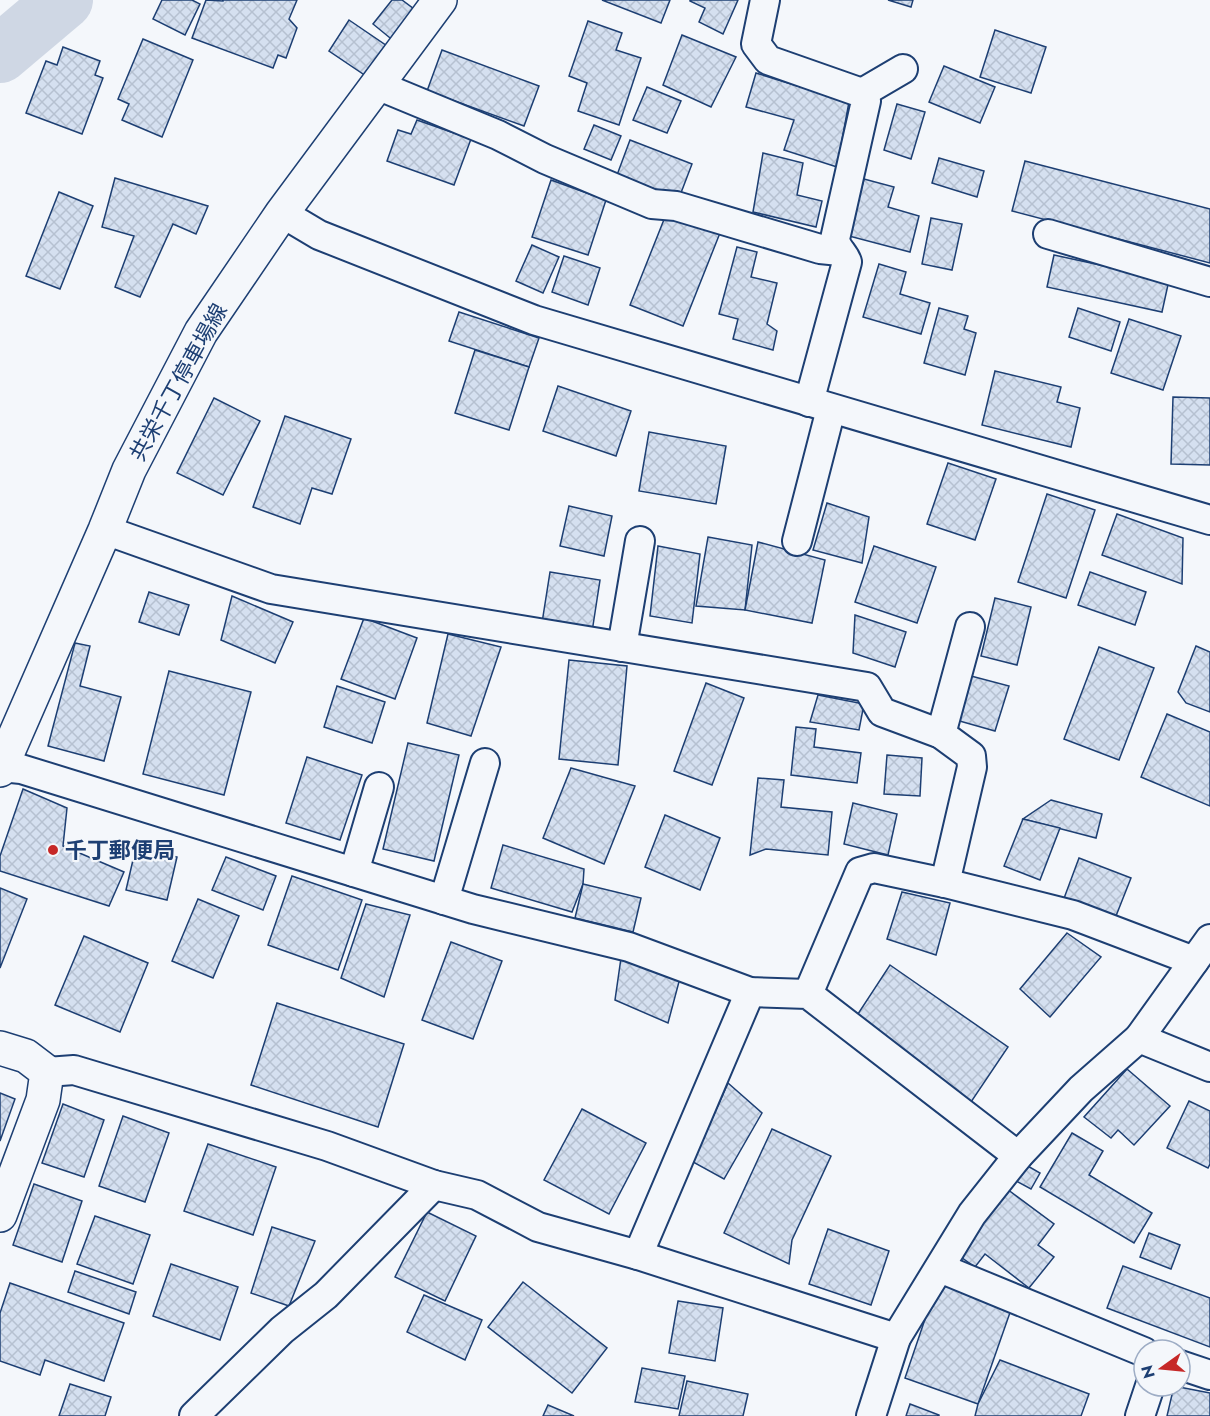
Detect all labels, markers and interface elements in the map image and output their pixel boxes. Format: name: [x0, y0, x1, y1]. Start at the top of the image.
street label: 共栄千丁停車場線: [121, 297, 235, 467]
place label: 千丁郵便局: [65, 834, 175, 866]
marker: 千丁郵便局: [46, 843, 60, 857]
north arrow: [1132, 1338, 1192, 1398]
text: N: [1135, 1363, 1161, 1381]

